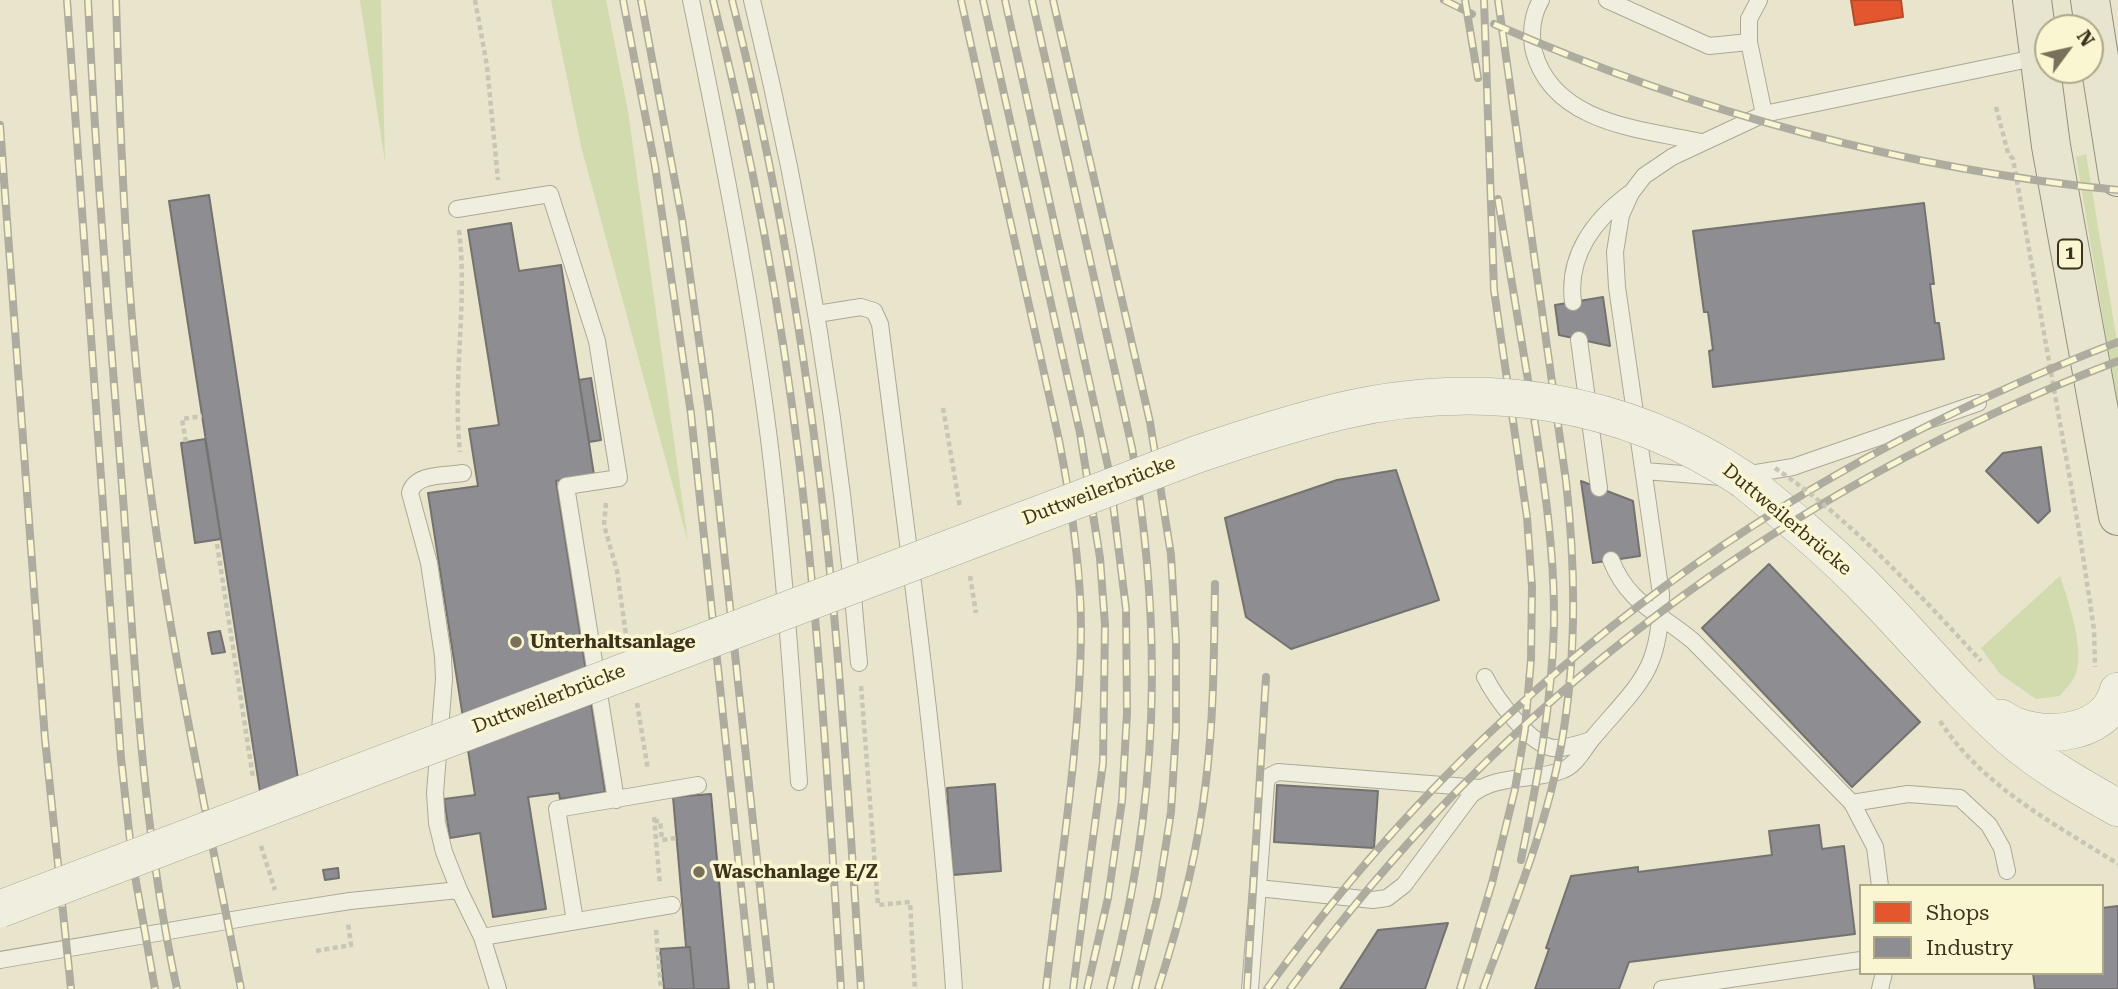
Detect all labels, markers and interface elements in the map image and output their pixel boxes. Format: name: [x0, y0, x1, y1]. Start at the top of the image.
north arrow: [2034, 14, 2104, 84]
text: N: [2072, 26, 2099, 51]
road number: 1: [2058, 240, 2082, 268]
street label: Duttweilerbrücke: [1020, 451, 1178, 531]
street label: Duttweilerbrücke: [1718, 459, 1856, 581]
place label: Unterhaltsanlage: [530, 631, 696, 653]
marker: Unterhaltsanlage: [508, 634, 524, 650]
street label: Duttweilerbrücke: [470, 659, 628, 739]
place label: Waschanlage E/Z: [713, 861, 878, 883]
marker: Waschanlage E/Z: [691, 864, 707, 880]
legend: [1859, 884, 2104, 975]
text: Shops: [1926, 901, 1989, 925]
text: Industry: [1926, 936, 2013, 960]

